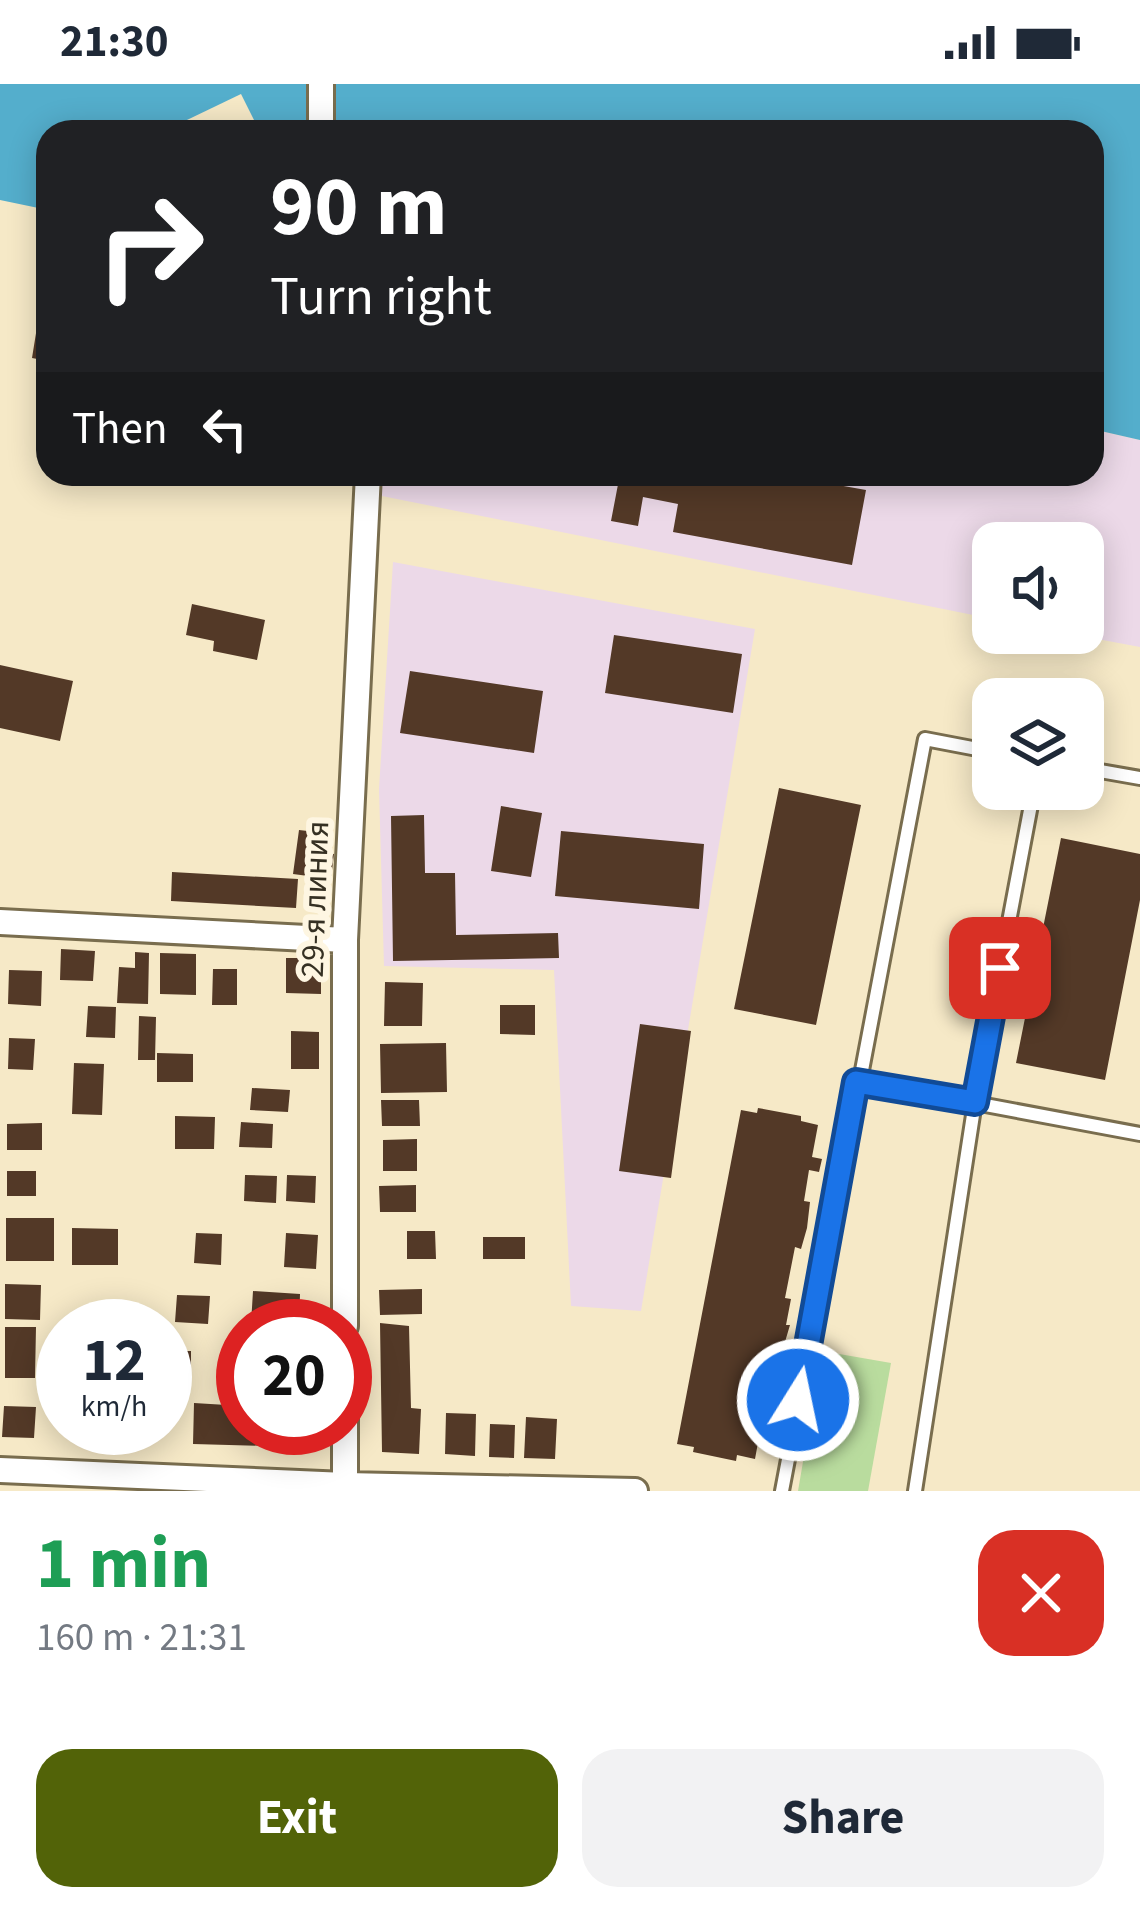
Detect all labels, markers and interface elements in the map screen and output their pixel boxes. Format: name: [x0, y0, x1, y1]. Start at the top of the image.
text: 21:30: [60, 10, 169, 74]
text: 90 m: [270, 148, 448, 268]
icon: right: [72, 168, 228, 324]
text: Turn right: [270, 259, 492, 336]
icon: left: [192, 396, 258, 462]
text: Then: [72, 397, 168, 461]
map controls: [972, 522, 1104, 810]
button: sound: [972, 522, 1104, 654]
button: layers: [972, 678, 1104, 810]
street label: 29-я линия: [289, 820, 341, 978]
pin: [949, 917, 1051, 1019]
icon: arrive: [967, 935, 1033, 1001]
speed limit sign: 20: [216, 1299, 372, 1455]
text: 12: [82, 1319, 146, 1404]
position arrow: [735, 1337, 861, 1463]
text: km/h: [81, 1385, 147, 1428]
text: 1 min: [36, 1513, 211, 1616]
button: close: [978, 1530, 1104, 1656]
text: 160 m · 21:31: [36, 1610, 247, 1666]
button: Exit: [36, 1749, 558, 1887]
button: Share: [582, 1749, 1104, 1887]

